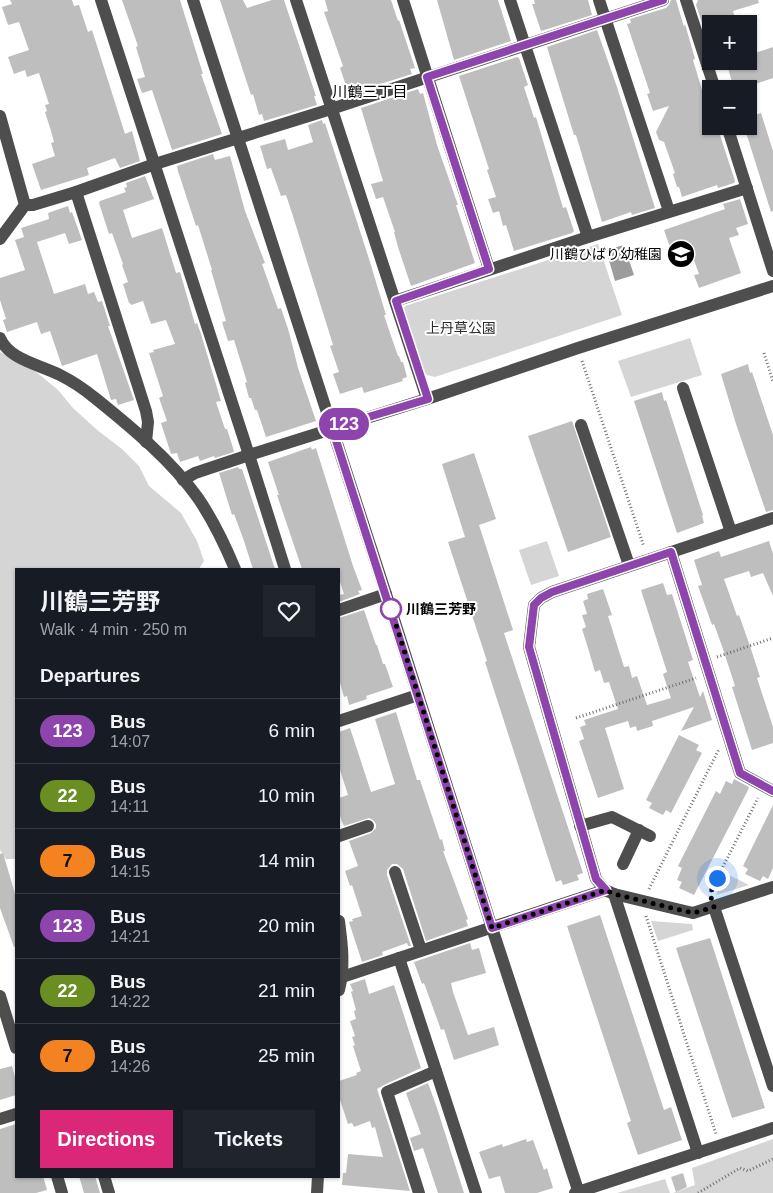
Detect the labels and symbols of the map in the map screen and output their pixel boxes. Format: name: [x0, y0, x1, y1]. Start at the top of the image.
district label: 川鶴三丁目: [332, 83, 408, 100]
school or university icon: 川鶴ひばり幼稚園: [666, 239, 696, 269]
place label: 川鶴ひばり幼稚園: [550, 246, 662, 262]
park label: 上丹草公園: [426, 320, 496, 336]
line badge: 123: [315, 408, 373, 440]
marker: 川鶴三芳野: [380, 598, 402, 620]
place label: 川鶴三芳野: [406, 601, 476, 617]
your location: [705, 866, 730, 891]

